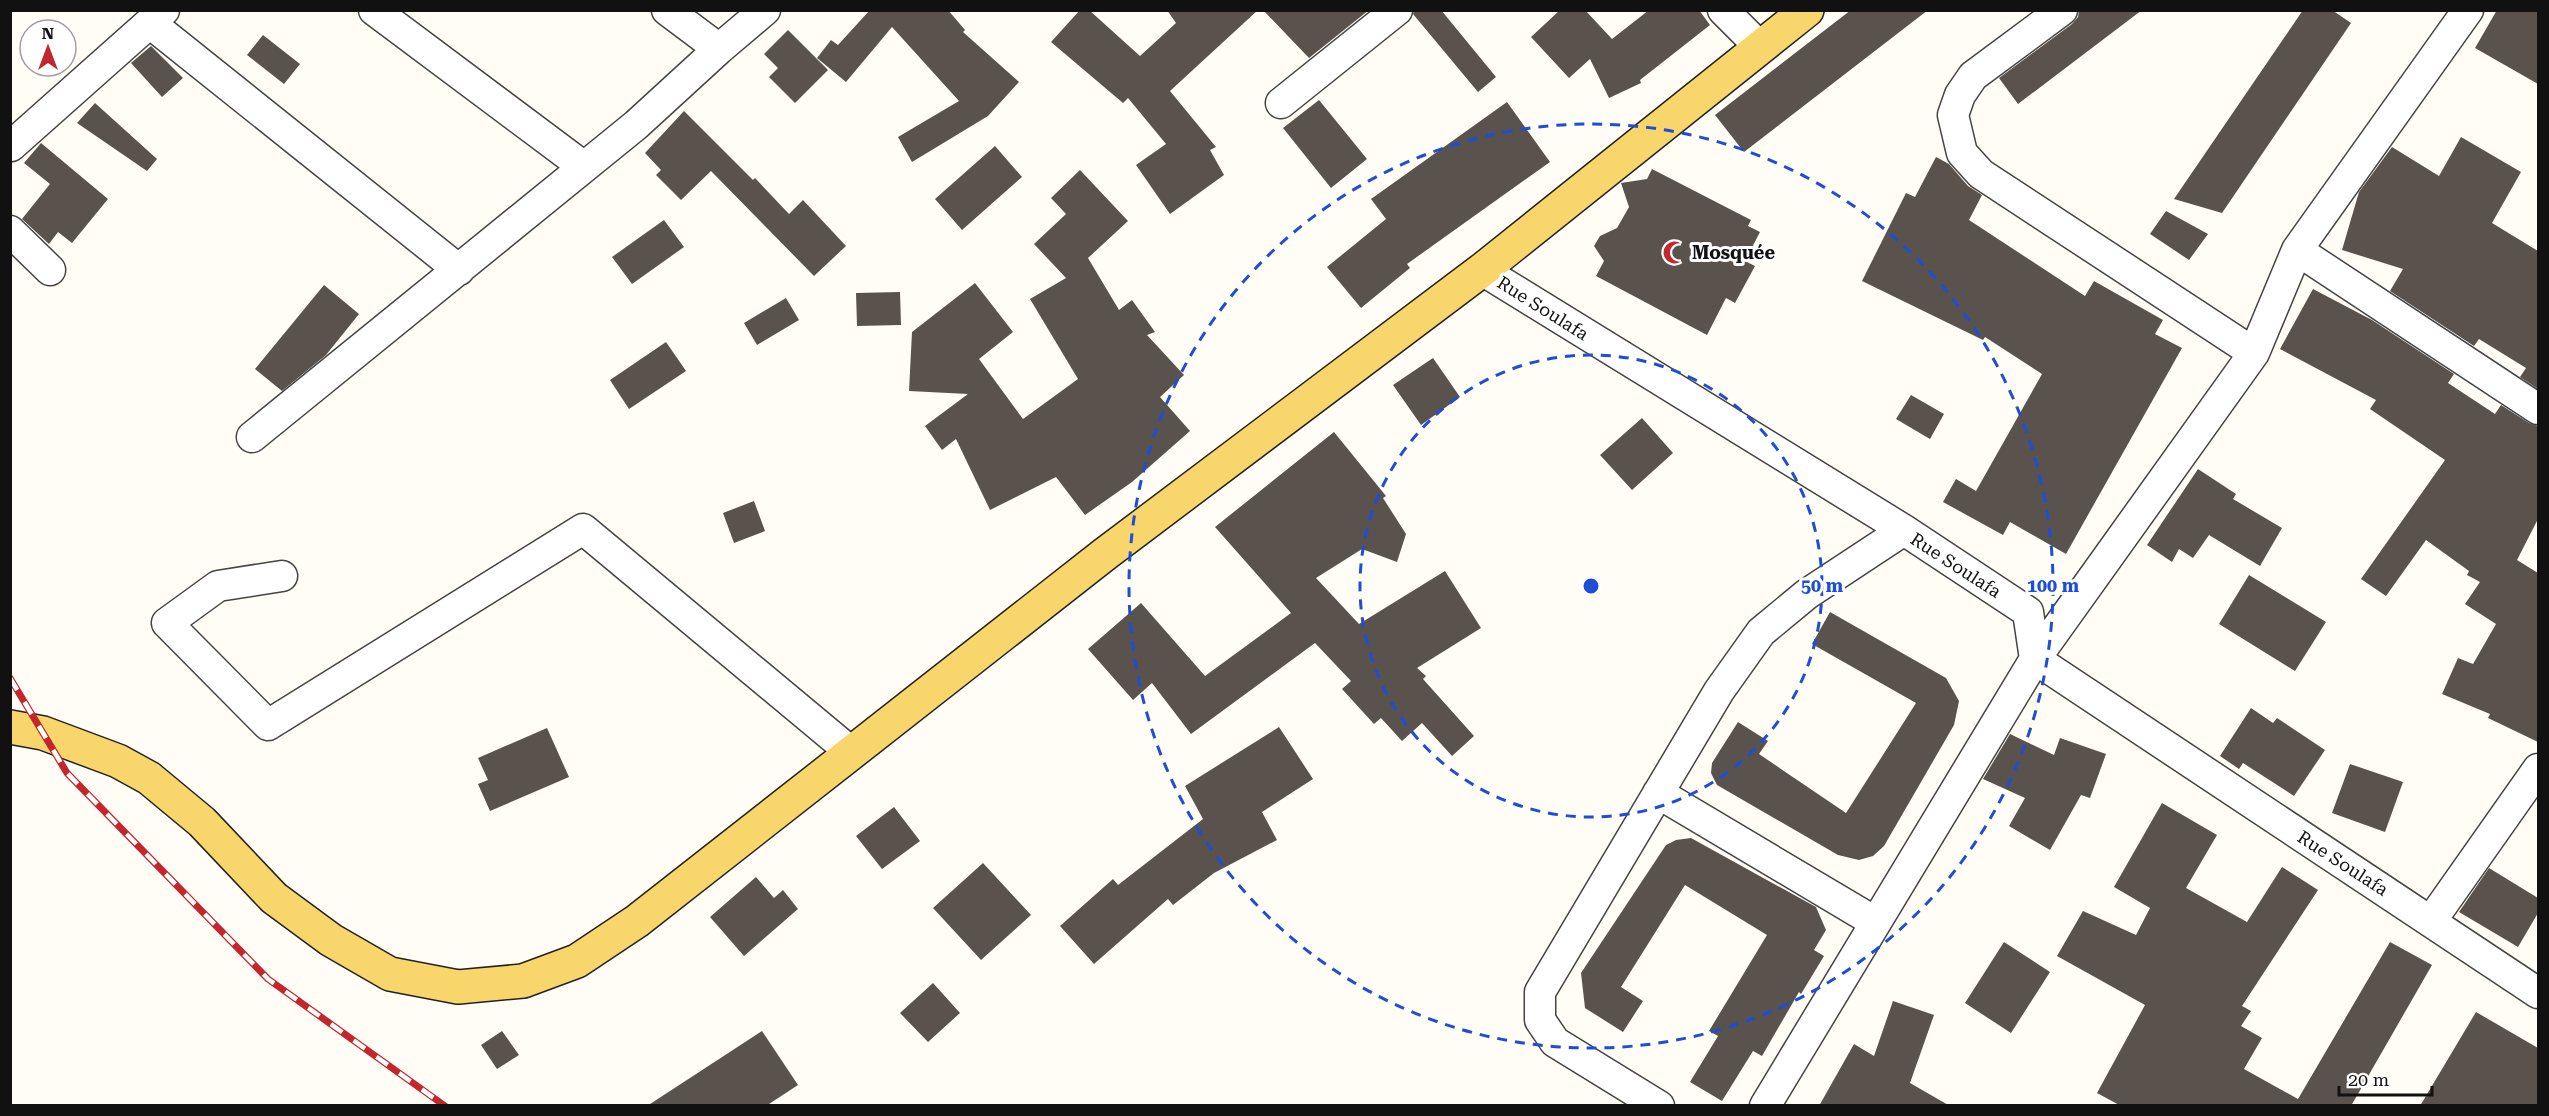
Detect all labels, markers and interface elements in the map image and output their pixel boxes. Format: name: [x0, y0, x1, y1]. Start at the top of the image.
north arrow: [18, 18, 78, 78]
text: N: [42, 24, 54, 43]
mosque icon: Mosquée: [1661, 239, 1687, 265]
place label: Mosquée: [1692, 242, 1775, 263]
street label: Rue Soulafa: [1494, 272, 1593, 344]
street label: Rue Soulafa: [1907, 528, 2005, 602]
text: 50 m: [1801, 575, 1844, 596]
text: 100 m: [2027, 575, 2080, 596]
centre of rings: [1581, 576, 1601, 596]
street label: Rue Soulafa: [2294, 826, 2392, 900]
scale bar: [2339, 1059, 2432, 1097]
text: 20 m: [2348, 1069, 2389, 1090]

